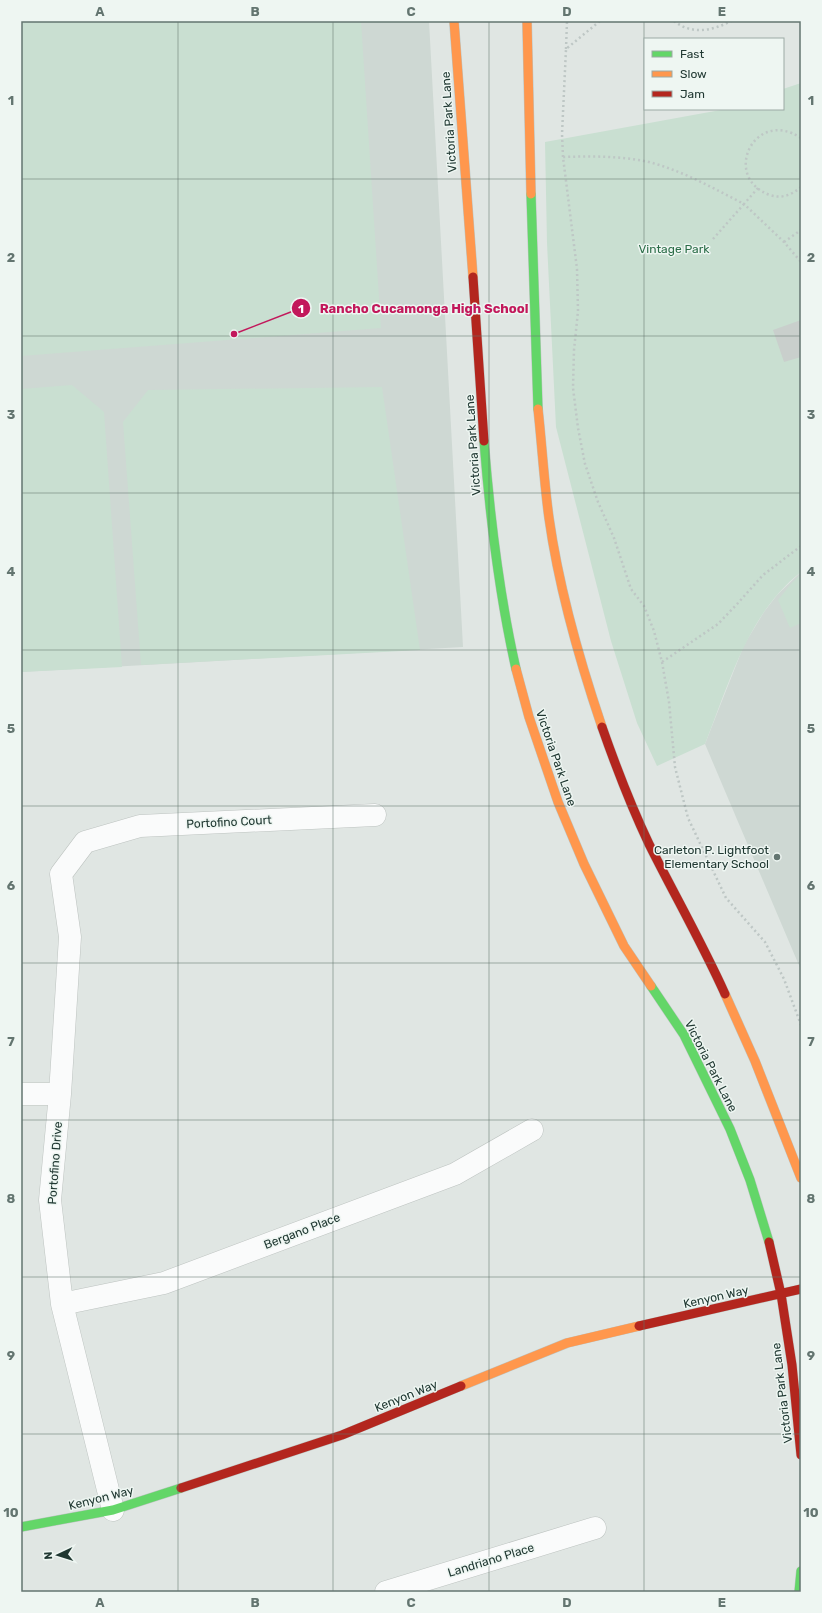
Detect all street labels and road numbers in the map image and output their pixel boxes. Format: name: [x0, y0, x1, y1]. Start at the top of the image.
street label: Victoria Park Lane: [438, 71, 460, 173]
street label: Victoria Park Lane: [462, 394, 484, 496]
street label: Victoria Park Lane: [533, 708, 579, 808]
street label: Portofino Court: [186, 813, 272, 831]
street label: Victoria Park Lane: [682, 1018, 740, 1114]
street label: Portofino Drive: [45, 1121, 65, 1205]
street label: Bergano Place: [262, 1210, 342, 1252]
street label: Kenyon Way: [682, 1283, 750, 1311]
street label: Victoria Park Lane: [769, 1342, 795, 1444]
street label: Kenyon Way: [373, 1377, 440, 1415]
street label: Kenyon Way: [67, 1483, 135, 1513]
street label: Landriano Place: [446, 1540, 536, 1580]

